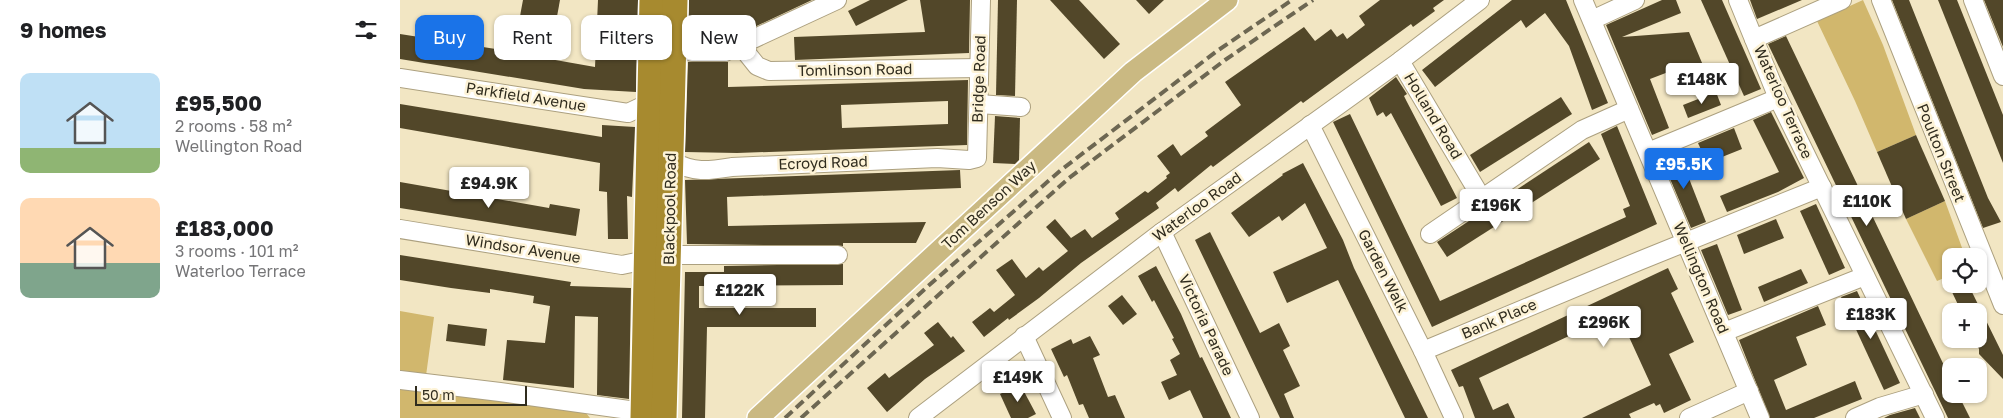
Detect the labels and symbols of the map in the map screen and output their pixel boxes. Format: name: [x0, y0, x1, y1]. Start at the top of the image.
street label: Bridge Road: [967, 35, 989, 123]
street label: Waterloo Terrace: [1751, 42, 1817, 162]
street label: Tomlinson Road: [797, 59, 913, 79]
pin: £148K: [1667, 62, 1737, 105]
street label: Holland Road: [1401, 69, 1467, 162]
street label: Parkfield Avenue: [465, 78, 588, 114]
street label: Poulton Street: [1914, 101, 1970, 205]
pin: £95.5K: [1643, 148, 1725, 190]
street label: Ecroyd Road: [778, 151, 868, 173]
street label: Blackpool Road: [659, 153, 679, 265]
street label: Tom Benson Way: [937, 156, 1040, 253]
pin: £94.9K: [448, 166, 530, 209]
street label: Waterloo Road: [1148, 168, 1245, 245]
pin: £110K: [1832, 184, 1902, 227]
pin: £196K: [1461, 188, 1531, 231]
street label: Wellington Road: [1670, 219, 1734, 336]
street label: Garden Walk: [1355, 226, 1413, 316]
street label: Windsor Avenue: [464, 230, 582, 266]
street label: Victoria Parade: [1176, 271, 1238, 378]
pin: £122K: [705, 274, 775, 316]
street label: Bank Place: [1458, 294, 1539, 342]
pin: £183K: [1836, 298, 1906, 340]
pin: £296K: [1569, 306, 1639, 348]
pin: £149K: [983, 360, 1053, 403]
scale bar: [415, 383, 528, 406]

